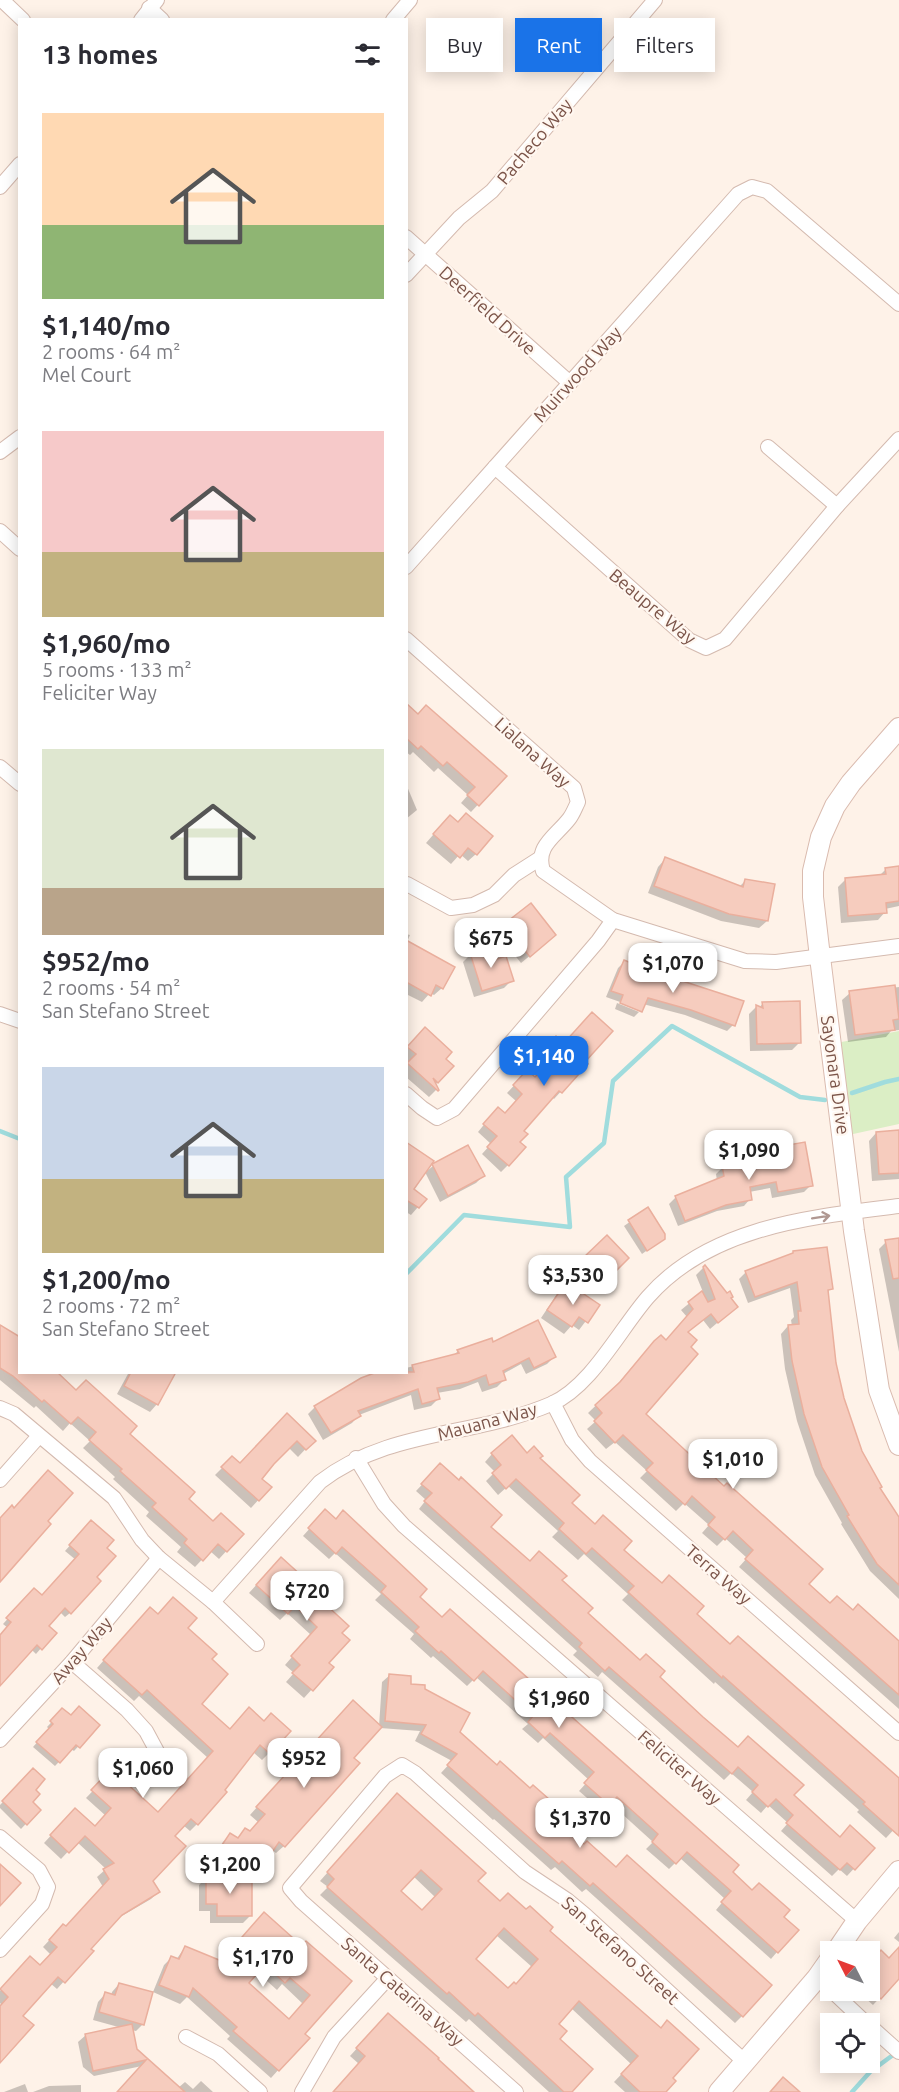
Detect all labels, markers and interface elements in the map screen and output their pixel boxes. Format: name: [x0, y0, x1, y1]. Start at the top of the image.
chip: Buy: [426, 18, 503, 72]
chip: Rent: [515, 18, 602, 72]
chip: Filters: [614, 18, 715, 72]
icon: filters: [351, 38, 384, 71]
text: 13 homes: [42, 40, 158, 69]
street label: Pacheco Way: [492, 94, 576, 188]
icon: home: [159, 152, 267, 260]
street label: Deerfield Drive: [436, 262, 540, 358]
text: $1,140/mo: [42, 311, 171, 340]
street label: Muirwood Way: [529, 322, 625, 426]
text: 2 rooms · 64 m²: [42, 340, 180, 363]
text: Mel Court: [42, 363, 131, 386]
icon: home: [159, 470, 267, 578]
street label: Beaupre Way: [606, 564, 700, 648]
text: $1,960/mo: [42, 629, 171, 658]
text: 5 rooms · 133 m²: [42, 658, 192, 681]
text: Feliciter Way: [42, 681, 157, 704]
street label: Lialana Way: [491, 713, 575, 791]
icon: home: [159, 788, 267, 896]
pin: $675: [455, 918, 527, 969]
text: $675: [468, 926, 514, 949]
pin: $1,070: [624, 943, 722, 994]
text: $952/mo: [42, 947, 150, 976]
text: $1,070: [642, 951, 704, 974]
text: 2 rooms · 54 m²: [42, 976, 180, 999]
text: San Stefano Street: [42, 999, 210, 1022]
street label: Sayonara Drive: [818, 1014, 854, 1136]
pin: $1,140: [495, 1036, 593, 1087]
text: $1,140: [513, 1044, 575, 1067]
icon: home: [159, 1106, 267, 1214]
pin: $1,090: [700, 1130, 798, 1181]
text: $1,090: [718, 1138, 780, 1161]
one-way arrow: [811, 1211, 830, 1222]
pin: $3,530: [524, 1255, 622, 1306]
text: $3,530: [542, 1263, 604, 1286]
text: $1,200/mo: [42, 1265, 171, 1294]
text: 2 rooms · 72 m²: [42, 1294, 180, 1317]
text: San Stefano Street: [42, 1317, 210, 1340]
street label: Mauana Way: [435, 1398, 539, 1444]
pin: $1,010: [684, 1439, 782, 1490]
text: $1,010: [702, 1447, 764, 1470]
street label: Terra Way: [682, 1540, 756, 1608]
pin: $720: [271, 1571, 343, 1622]
text: $720: [284, 1579, 330, 1602]
street label: Away Way: [47, 1612, 116, 1687]
pin: $1,960: [510, 1678, 608, 1729]
text: $1,960: [528, 1686, 590, 1709]
street label: Feliciter Way: [634, 1726, 726, 1809]
pin: $952: [268, 1738, 340, 1789]
text: $952: [281, 1746, 327, 1769]
pin: $1,060: [94, 1748, 192, 1799]
text: $1,060: [112, 1756, 174, 1779]
pin: $1,370: [531, 1798, 629, 1849]
text: $1,370: [549, 1806, 611, 1829]
pin: $1,200: [181, 1844, 279, 1895]
text: $1,200: [199, 1852, 261, 1875]
street label: San Stefano Street: [558, 1892, 684, 2008]
street label: Santa Catarina Way: [338, 1933, 468, 2050]
pin: $1,170: [214, 1937, 312, 1988]
north arrow: [820, 1941, 880, 2001]
map controls: [820, 1941, 880, 2073]
text: $1,170: [232, 1945, 294, 1968]
button: locate: [820, 2013, 880, 2073]

